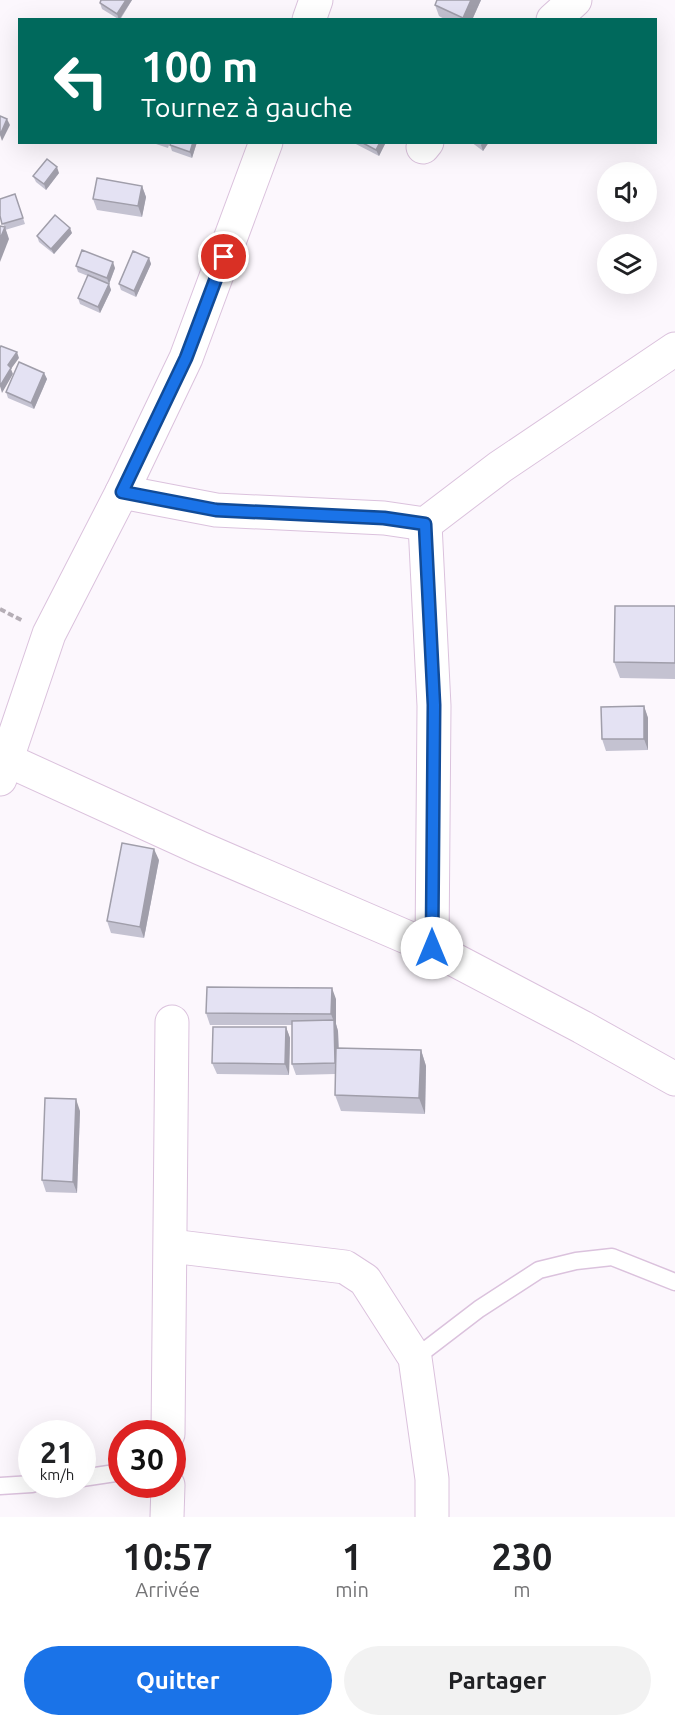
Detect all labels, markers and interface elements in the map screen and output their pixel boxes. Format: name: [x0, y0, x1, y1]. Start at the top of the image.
icon: left: [42, 42, 120, 120]
text: 100 m: [141, 43, 258, 90]
text: Tournez à gauche: [141, 92, 353, 122]
map controls: [597, 162, 657, 294]
button: sound: [597, 162, 657, 222]
pin: [198, 231, 249, 282]
button: layers: [597, 234, 657, 294]
icon: arrive: [207, 240, 240, 273]
position arrow: [400, 916, 464, 980]
speed limit sign: 30: [108, 1420, 186, 1498]
text: 21: [40, 1435, 74, 1469]
text: km/h: [40, 1466, 74, 1483]
text: 10:57: [123, 1536, 213, 1577]
text: 1: [342, 1536, 362, 1577]
text: 230: [491, 1536, 552, 1577]
text: Arrivée: [135, 1578, 200, 1601]
text: min: [335, 1578, 369, 1601]
text: m: [513, 1578, 531, 1601]
button: Quitter: [24, 1646, 332, 1715]
button: Partager: [344, 1646, 651, 1715]

